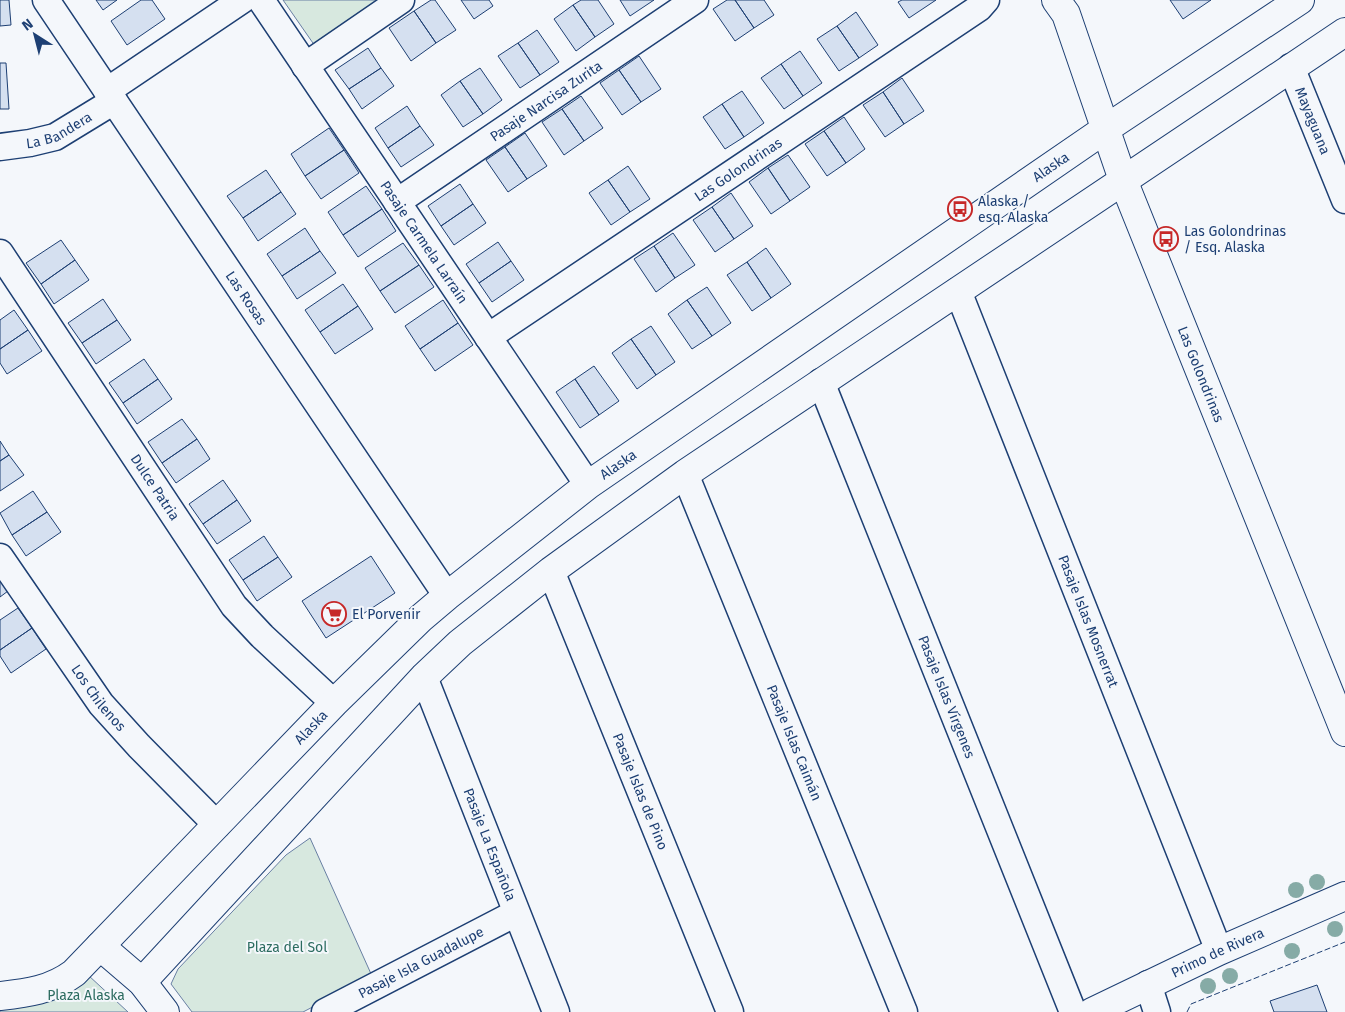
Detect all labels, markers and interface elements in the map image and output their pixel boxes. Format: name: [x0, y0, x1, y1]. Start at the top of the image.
north arrow: [10, 10, 60, 60]
text: N: [19, 15, 36, 34]
street label: Pasaje Narcisa Zurita: [487, 57, 606, 145]
street label: Mayaguana: [1291, 85, 1334, 157]
street label: La Bandera: [25, 109, 95, 152]
street label: Las Golondrinas: [691, 134, 786, 205]
street label: Alaska: [1029, 149, 1072, 186]
street label: Pasaje Carmela Larraín: [376, 178, 471, 307]
place label: Alaska / esq. Alaska: [978, 193, 1048, 226]
bus stop icon: Alaska / esq. Alaska: [947, 196, 973, 222]
place label: Las Golondrinas / Esq. Alaska: [1184, 223, 1286, 256]
bus stop icon: Las Golondrinas / Esq. Alaska: [1153, 226, 1179, 252]
street label: Las Rosas: [222, 268, 270, 329]
street label: Las Golondrinas: [1174, 324, 1228, 425]
street label: Alaska: [597, 446, 640, 483]
street label: Dulce Patria: [127, 451, 183, 524]
street label: Pasaje Islas Mosnerrat: [1054, 553, 1122, 691]
supermarket icon: El Porvenir: [321, 601, 347, 627]
place label: El Porvenir: [352, 606, 421, 623]
street label: Pasaje Islas Vírgenes: [914, 633, 979, 761]
street label: Los Chilenos: [67, 661, 130, 735]
street label: Pasaje Islas Caimán: [763, 682, 825, 803]
street label: Alaska: [291, 707, 331, 748]
street label: Pasaje Islas de Pino: [609, 731, 671, 853]
street label: Pasaje La Española: [460, 786, 519, 904]
street label: Pasaje Isla Guadalupe: [356, 923, 487, 1002]
street label: Primo de Rivera: [1169, 924, 1267, 982]
park label: Plaza del Sol: [247, 939, 327, 956]
park label: Plaza Alaska: [47, 987, 125, 1004]

